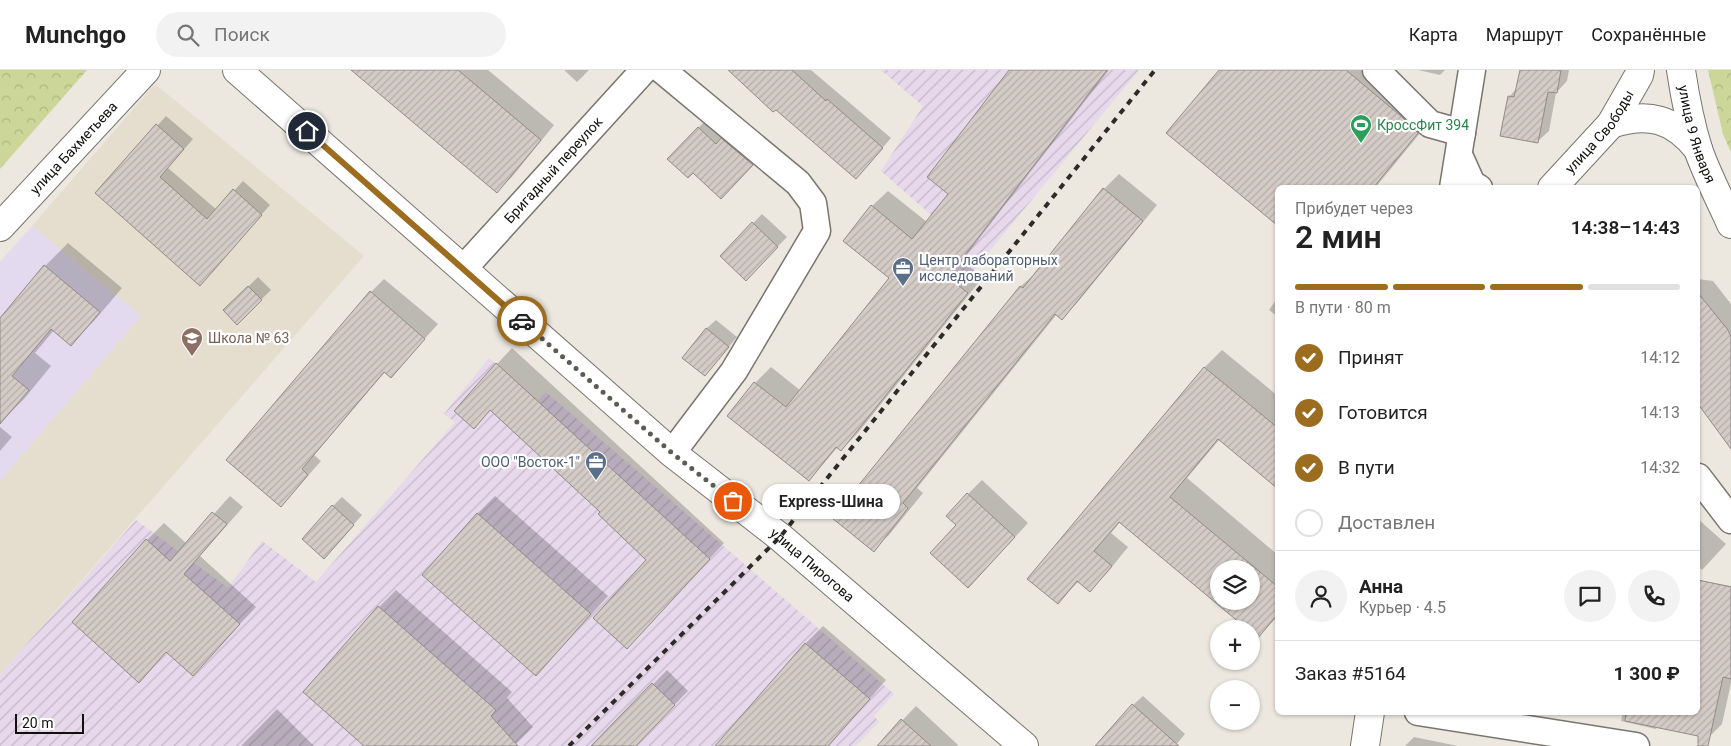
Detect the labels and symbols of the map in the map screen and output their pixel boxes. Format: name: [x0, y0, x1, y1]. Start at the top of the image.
street label: улица 9 Января: [1675, 84, 1719, 185]
street label: улица Свободы: [1562, 87, 1637, 176]
street label: улица Бахметьева: [27, 98, 120, 197]
pin: [286, 110, 328, 152]
street label: Бригадный переулок: [501, 113, 606, 226]
sports icon: КроссФит 394: [1349, 113, 1373, 144]
place label: КроссФит 394: [1377, 117, 1469, 133]
place label: Центр лабораторных исследований: [919, 252, 1058, 284]
office icon: Центр лабораторных исследований: [891, 256, 915, 287]
courier: [497, 296, 547, 346]
school or university icon: Школа № 63: [180, 326, 204, 357]
place label: Школа № 63: [208, 330, 289, 346]
office icon: ООО "Восток-1": [584, 450, 608, 481]
place label: ООО "Восток-1": [481, 454, 580, 470]
pin: [712, 480, 754, 522]
callout: Express-Шина: [763, 484, 900, 518]
street label: улица Пирогова: [767, 525, 858, 605]
scale bar: [15, 711, 84, 734]

